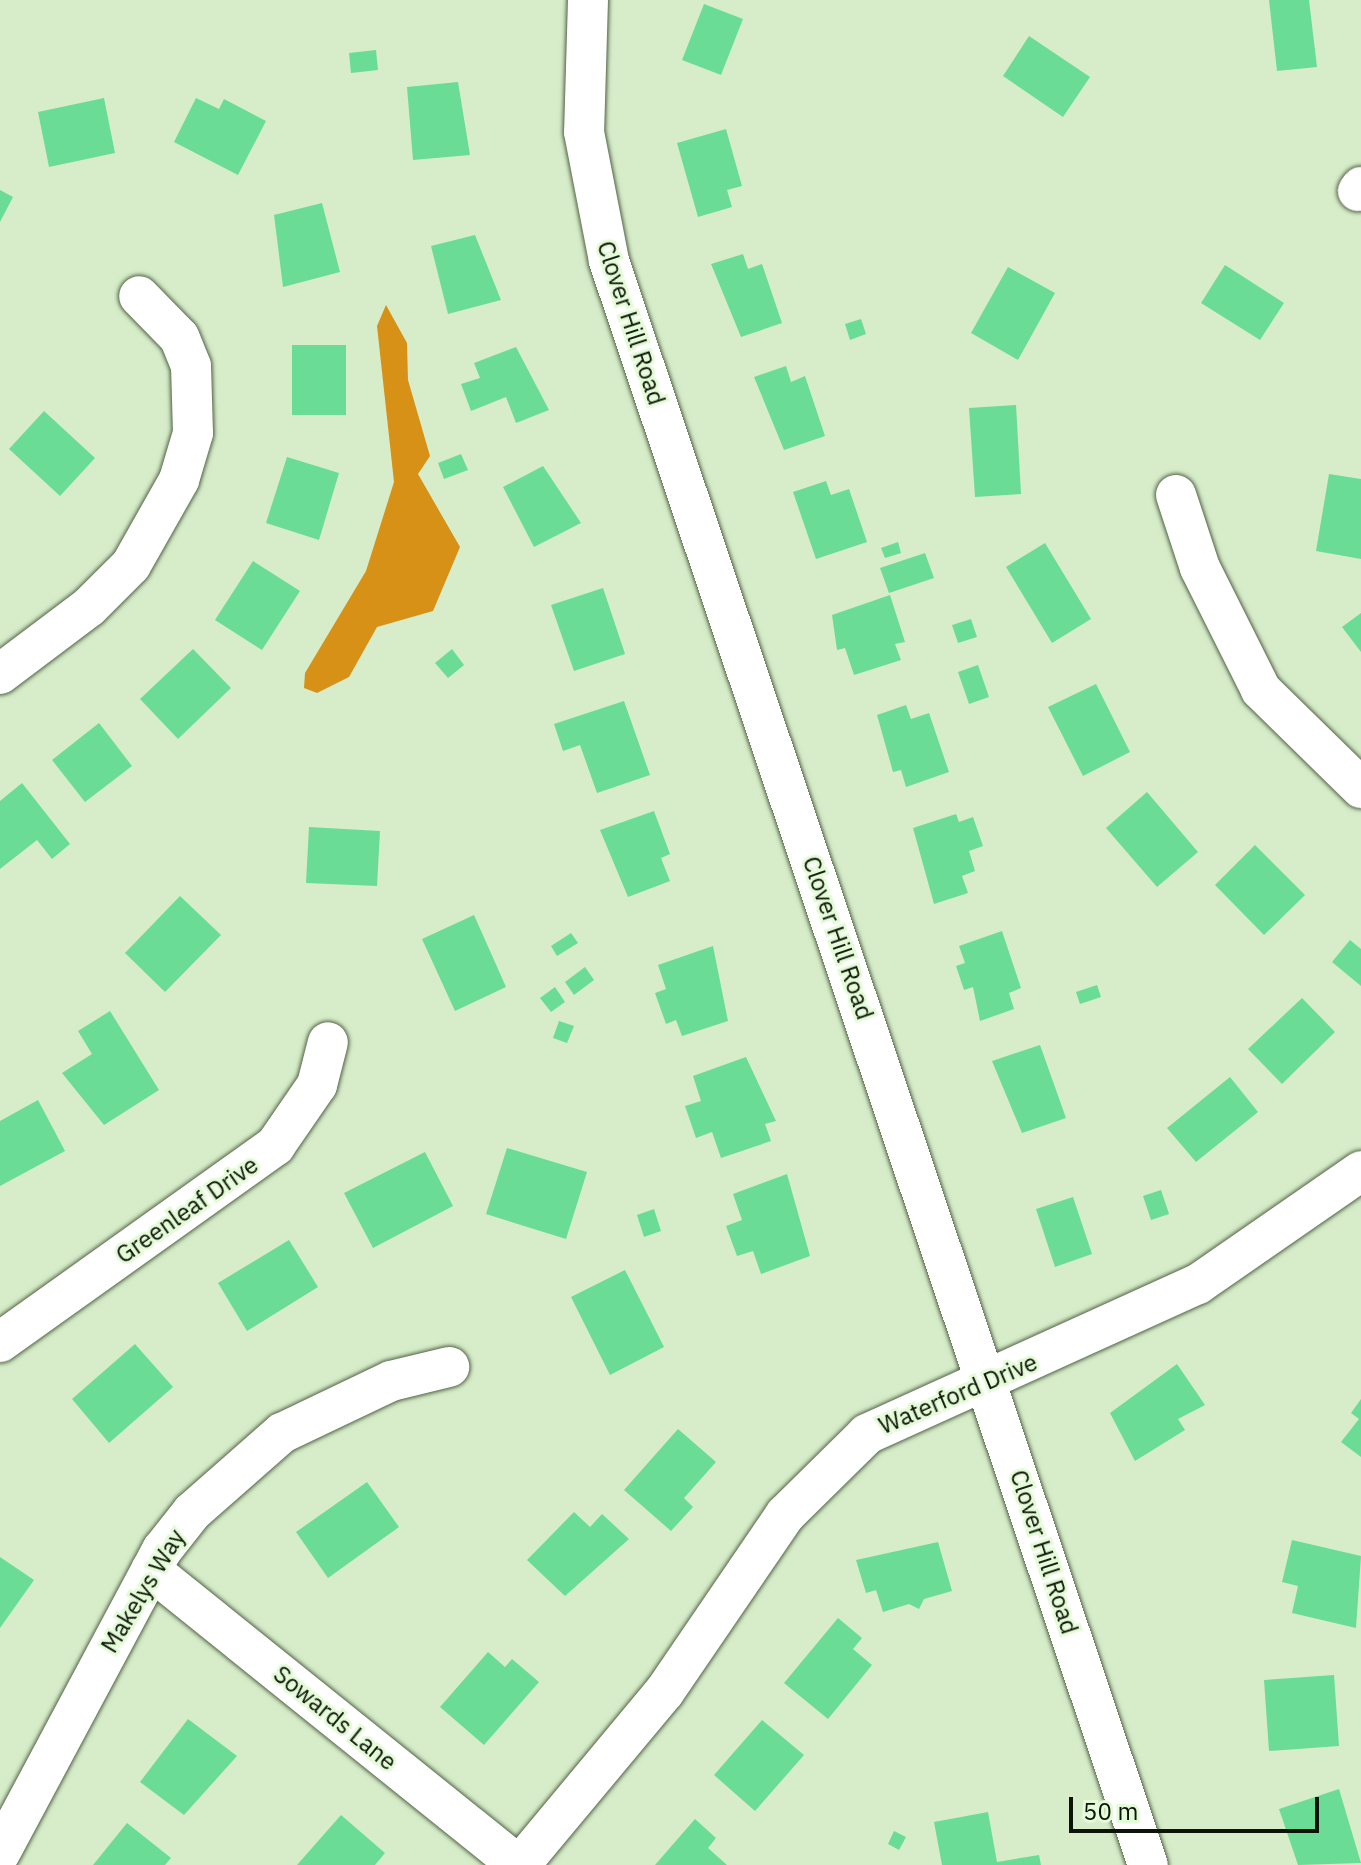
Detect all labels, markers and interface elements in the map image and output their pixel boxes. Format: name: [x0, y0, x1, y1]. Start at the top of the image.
street label: Clover Hill Road: [591, 237, 671, 409]
street label: Clover Hill Road: [797, 853, 879, 1023]
street label: Greenleaf Drive: [110, 1150, 264, 1270]
street label: Waterford Drive: [874, 1348, 1042, 1440]
street label: Clover Hill Road: [1004, 1466, 1084, 1638]
street label: Makelys Way: [95, 1524, 191, 1658]
street label: Sowards Lane: [268, 1660, 402, 1776]
scale bar: [1073, 1781, 1323, 1831]
text: 50 m: [1083, 1795, 1138, 1827]

